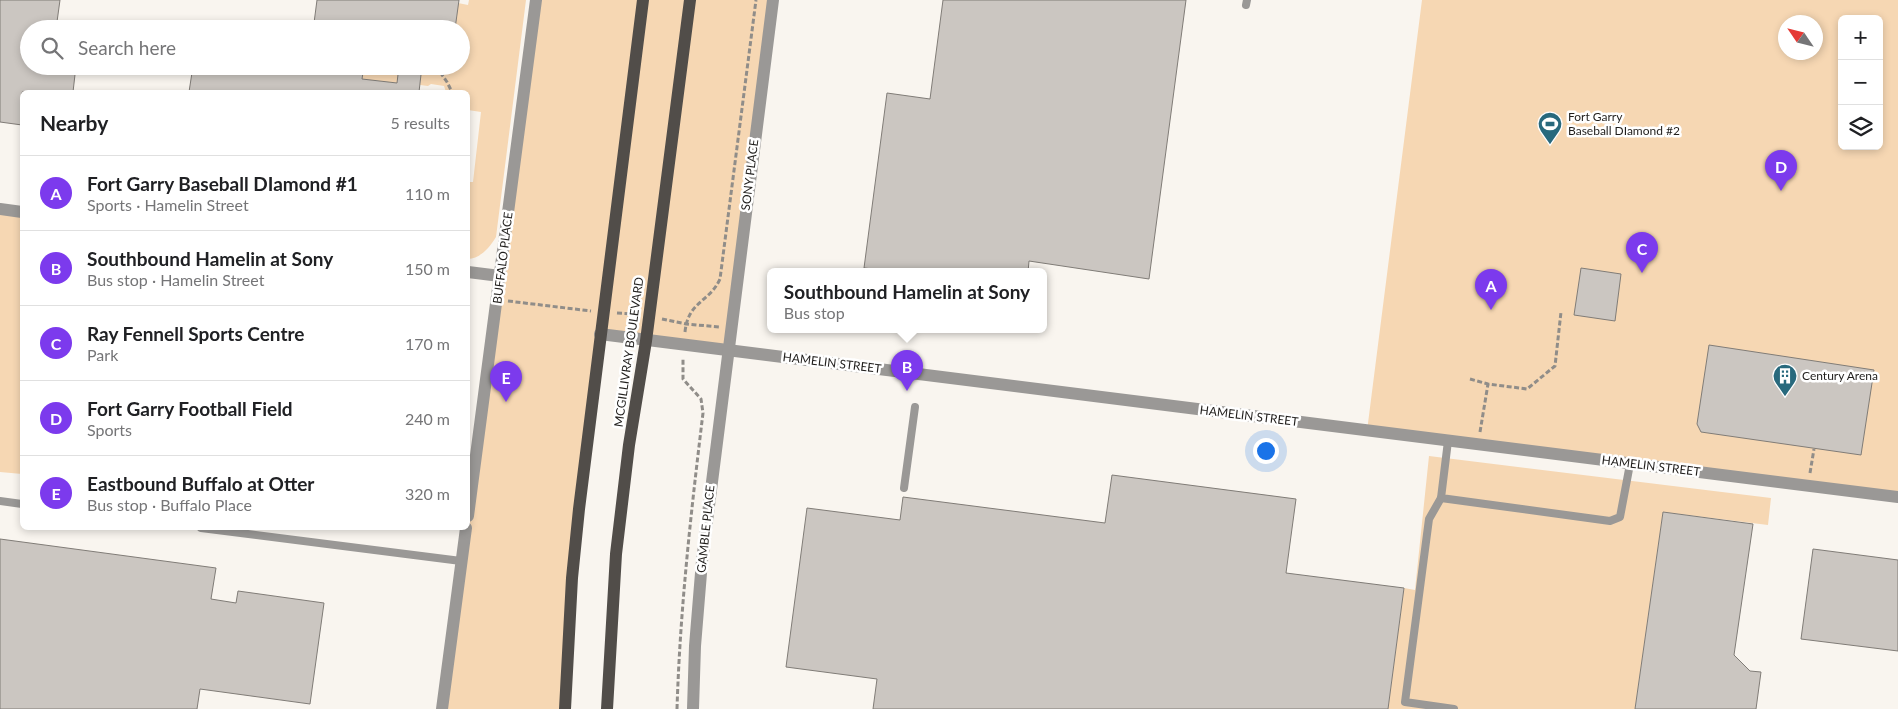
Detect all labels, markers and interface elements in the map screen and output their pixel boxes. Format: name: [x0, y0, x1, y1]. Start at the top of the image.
north arrow: [1778, 15, 1823, 60]
map controls: [1838, 15, 1883, 150]
button: +: [1838, 15, 1883, 60]
search box: [20, 20, 470, 75]
icon: search: [38, 34, 66, 62]
text: Search here: [78, 36, 176, 59]
button: −: [1838, 60, 1883, 105]
button: layers: [1838, 105, 1883, 150]
place label: Fort Garry Baseball DIamond #2: [1568, 109, 1680, 138]
text: Nearby: [40, 110, 108, 135]
sports icon: Fort Garry Baseball DIamond #2: [1537, 111, 1563, 145]
text: 5 results: [390, 113, 450, 132]
street label: SONY PLACE: [738, 138, 761, 211]
pin: D: [1765, 150, 1797, 191]
text: Fort Garry Baseball DIamond #1: [87, 172, 358, 195]
text: A: [50, 184, 62, 203]
text: 110 m: [405, 184, 450, 203]
text: Sports · Hamelin Street: [87, 195, 249, 214]
street label: BUFFALO PLACE: [489, 211, 516, 305]
pin: C: [1626, 232, 1658, 273]
text: Southbound Hamelin at Sony: [87, 247, 333, 270]
text: B: [51, 259, 61, 278]
text: 150 m: [405, 259, 450, 278]
popup: [767, 268, 1047, 333]
pin: A: [1475, 269, 1507, 310]
text: Bus stop · Hamelin Street: [87, 270, 264, 289]
street label: MCGILLIVRAY BOULEVARD: [611, 276, 646, 428]
text: Southbound Hamelin at Sony: [784, 280, 1030, 303]
text: Bus stop: [784, 303, 845, 322]
text: Ray Fennell Sports Centre: [87, 322, 304, 345]
text: C: [51, 334, 61, 353]
text: 170 m: [405, 334, 450, 353]
text: Park: [87, 345, 118, 364]
street label: HAMELIN STREET: [782, 349, 882, 376]
pin: B: [891, 350, 923, 391]
pin: E: [490, 361, 522, 402]
building icon: Century Arena: [1772, 363, 1798, 397]
place label: Century Arena: [1802, 368, 1878, 383]
text: Fort Garry Football Field: [87, 397, 293, 420]
street label: HAMELIN STREET: [1199, 402, 1299, 429]
text: D: [50, 409, 62, 428]
text: 240 m: [405, 409, 450, 428]
text: Sports: [87, 420, 132, 439]
your location: [1253, 438, 1279, 464]
street label: HAMELIN STREET: [1601, 452, 1701, 479]
text: Eastbound Buffalo at Otter: [87, 472, 314, 495]
text: E: [51, 484, 61, 503]
text: 320 m: [405, 484, 450, 503]
street label: GAMBLE PLACE: [693, 484, 718, 574]
text: Bus stop · Buffalo Place: [87, 495, 252, 514]

